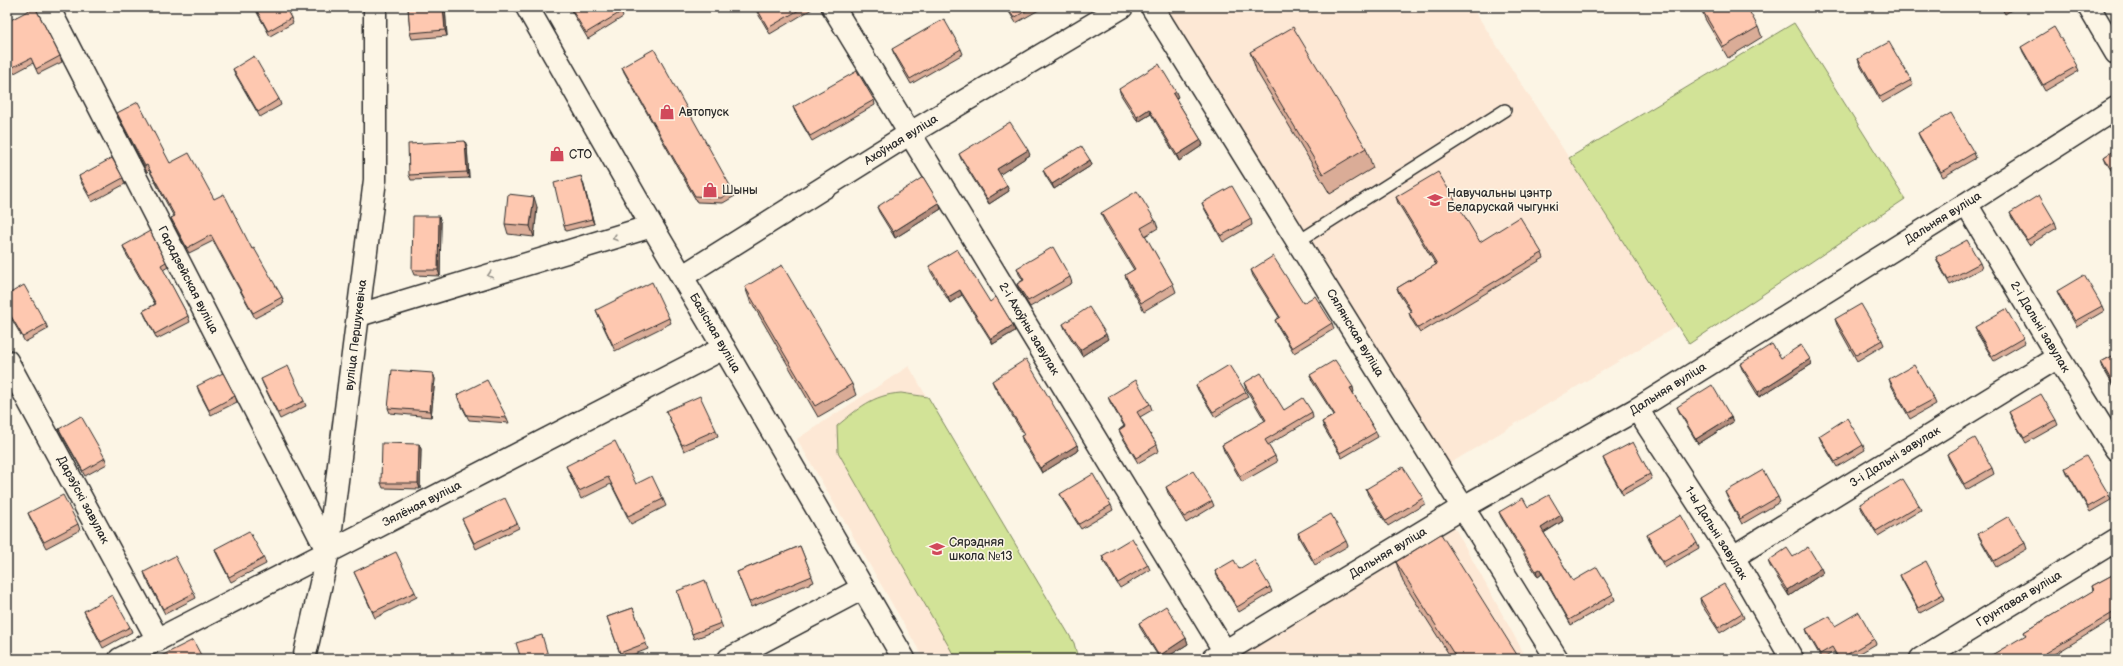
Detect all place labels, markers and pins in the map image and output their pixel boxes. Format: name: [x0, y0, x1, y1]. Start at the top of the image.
shop icon: Автопуск: [658, 103, 676, 121]
place label: Автопуск: [678, 105, 730, 120]
shop icon: СТО: [548, 145, 566, 163]
place label: СТО: [569, 147, 592, 162]
shop icon: Шыны: [701, 181, 719, 199]
place label: Шыны: [722, 183, 758, 198]
place label: Навучальны цэнтр Беларускай чыгункі: [1447, 186, 1559, 215]
school or university icon: Навучальны цэнтр Беларускай чыгункі: [1426, 191, 1444, 209]
place label: Сярэдняя школа №13: [949, 535, 1013, 564]
school or university icon: Сярэдняя школа №13: [928, 540, 946, 558]

